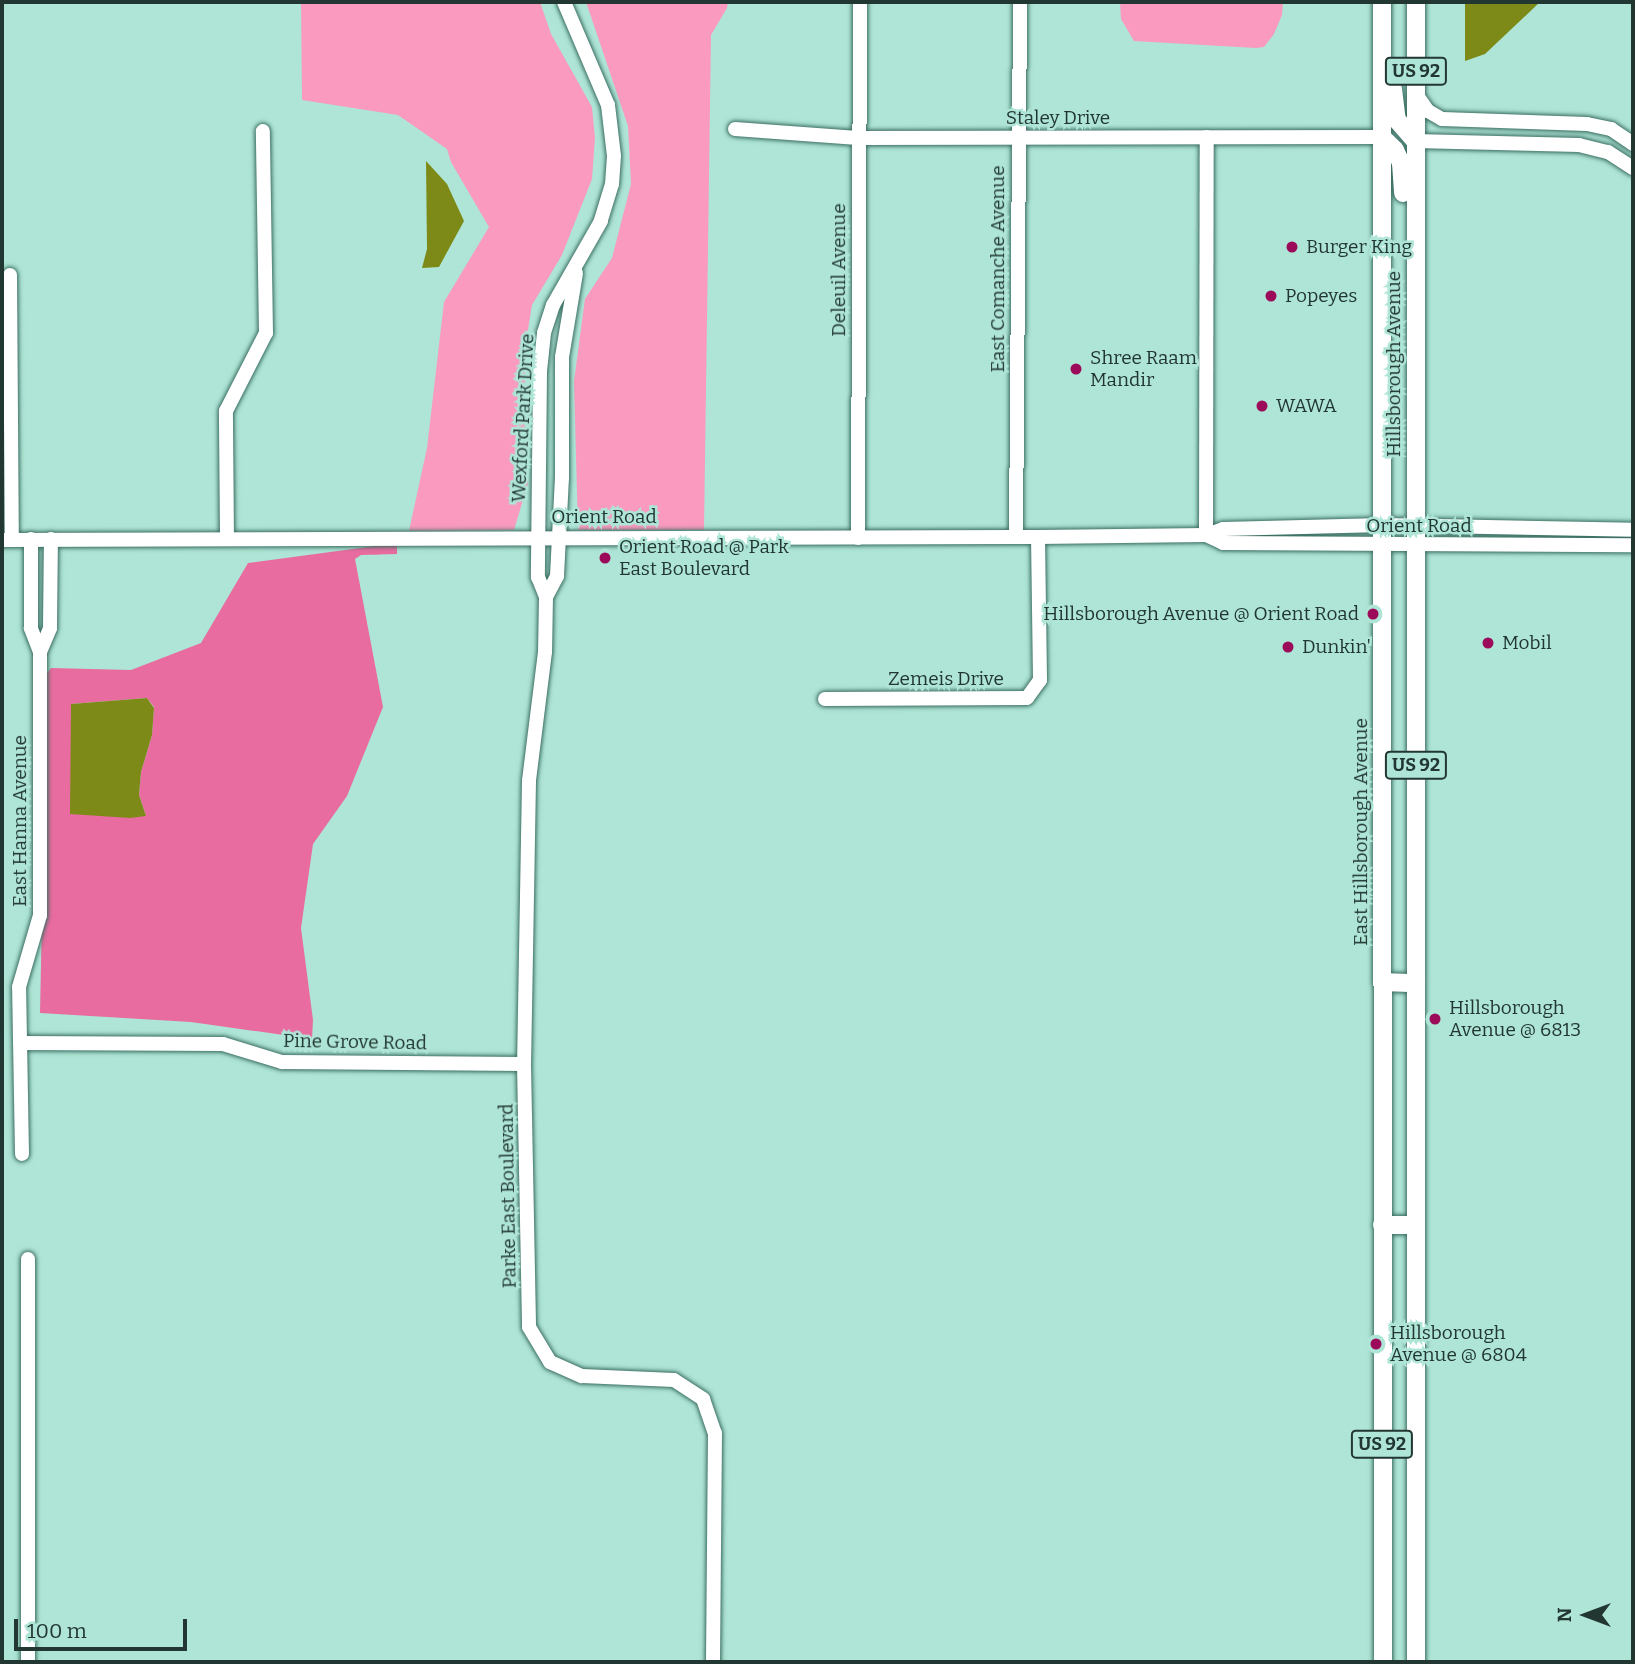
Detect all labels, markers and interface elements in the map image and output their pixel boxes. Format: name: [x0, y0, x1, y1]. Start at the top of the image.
road number: US 92: [1384, 56, 1448, 86]
street label: Staley Drive: [1006, 107, 1110, 129]
street label: East Comanche Avenue: [987, 165, 1009, 373]
street label: Deleuil Avenue: [828, 203, 850, 337]
place label: Burger King: [1306, 236, 1412, 258]
marker: Burger King: [1284, 239, 1300, 255]
street label: Hillsborough Avenue: [1383, 271, 1405, 457]
place label: Popeyes: [1285, 285, 1357, 307]
marker: Popeyes: [1263, 288, 1279, 304]
street label: Wexford Park Drive: [507, 333, 539, 503]
place label: Shree Raam Mandir: [1090, 347, 1197, 391]
marker: Shree Raam Mandir: [1068, 361, 1084, 377]
place label: WAWA: [1276, 395, 1337, 417]
marker: WAWA: [1254, 398, 1270, 414]
street label: Orient Road: [551, 506, 657, 528]
street label: Orient Road: [1366, 515, 1472, 537]
place label: Orient Road @ Park East Boulevard: [619, 536, 789, 580]
marker: Orient Road @ Park East Boulevard: [597, 550, 613, 566]
place label: Hillsborough Avenue @ Orient Road: [1043, 603, 1359, 625]
marker: Hillsborough Avenue @ Orient Road: [1365, 606, 1381, 622]
place label: Mobil: [1502, 632, 1552, 654]
marker: Mobil: [1480, 635, 1496, 651]
place label: Dunkin': [1302, 636, 1371, 658]
marker: Dunkin': [1280, 639, 1296, 655]
street label: Zemeis Drive: [888, 668, 1004, 690]
street label: East Hillsborough Avenue: [1350, 718, 1372, 946]
street label: East Hanna Avenue: [9, 735, 31, 907]
road number: US 92: [1384, 750, 1448, 780]
place label: Hillsborough Avenue @ 6813: [1449, 997, 1581, 1041]
marker: Hillsborough Avenue @ 6813: [1427, 1011, 1443, 1027]
street label: Pine Grove Road: [283, 1029, 427, 1055]
street label: Parke East Boulevard: [495, 1103, 521, 1289]
place label: Hillsborough Avenue @ 6804: [1390, 1322, 1527, 1366]
marker: Hillsborough Avenue @ 6804: [1368, 1336, 1384, 1352]
road number: US 92: [1350, 1429, 1414, 1458]
north arrow: [1551, 1580, 1621, 1650]
scale bar: [18, 1604, 191, 1648]
text: N: [1553, 1608, 1576, 1622]
text: 100 m: [27, 1618, 87, 1644]

